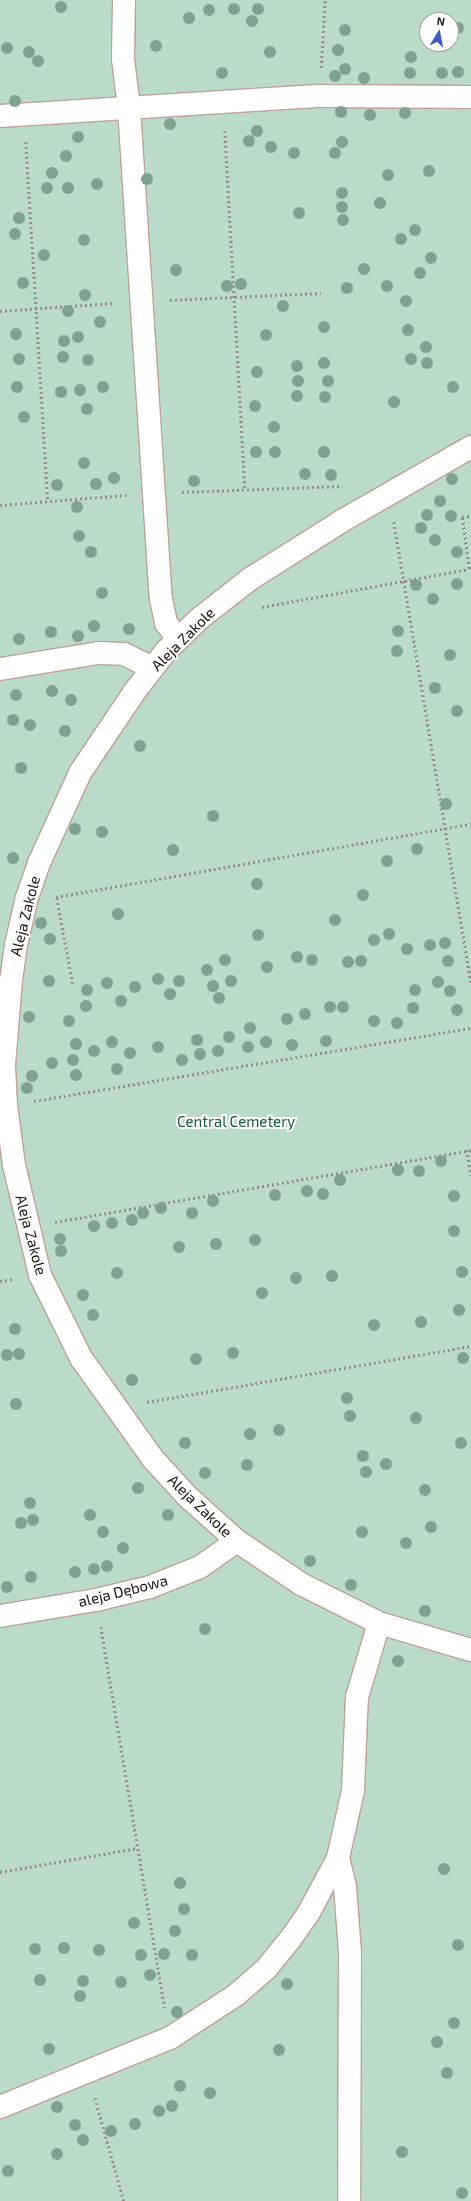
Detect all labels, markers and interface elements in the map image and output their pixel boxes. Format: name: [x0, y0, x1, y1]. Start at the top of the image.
north arrow: [419, 12, 459, 52]
text: N: [436, 14, 446, 28]
street label: Aleja Zakole: [148, 604, 218, 674]
street label: Aleja Zakole: [6, 874, 44, 958]
park label: Central Cemetery: [177, 1113, 295, 1131]
street label: Aleja Zakole: [12, 1193, 50, 1277]
street label: Aleja Zakole: [164, 1471, 236, 1541]
street label: aleja Dębowa: [76, 1571, 170, 1611]

